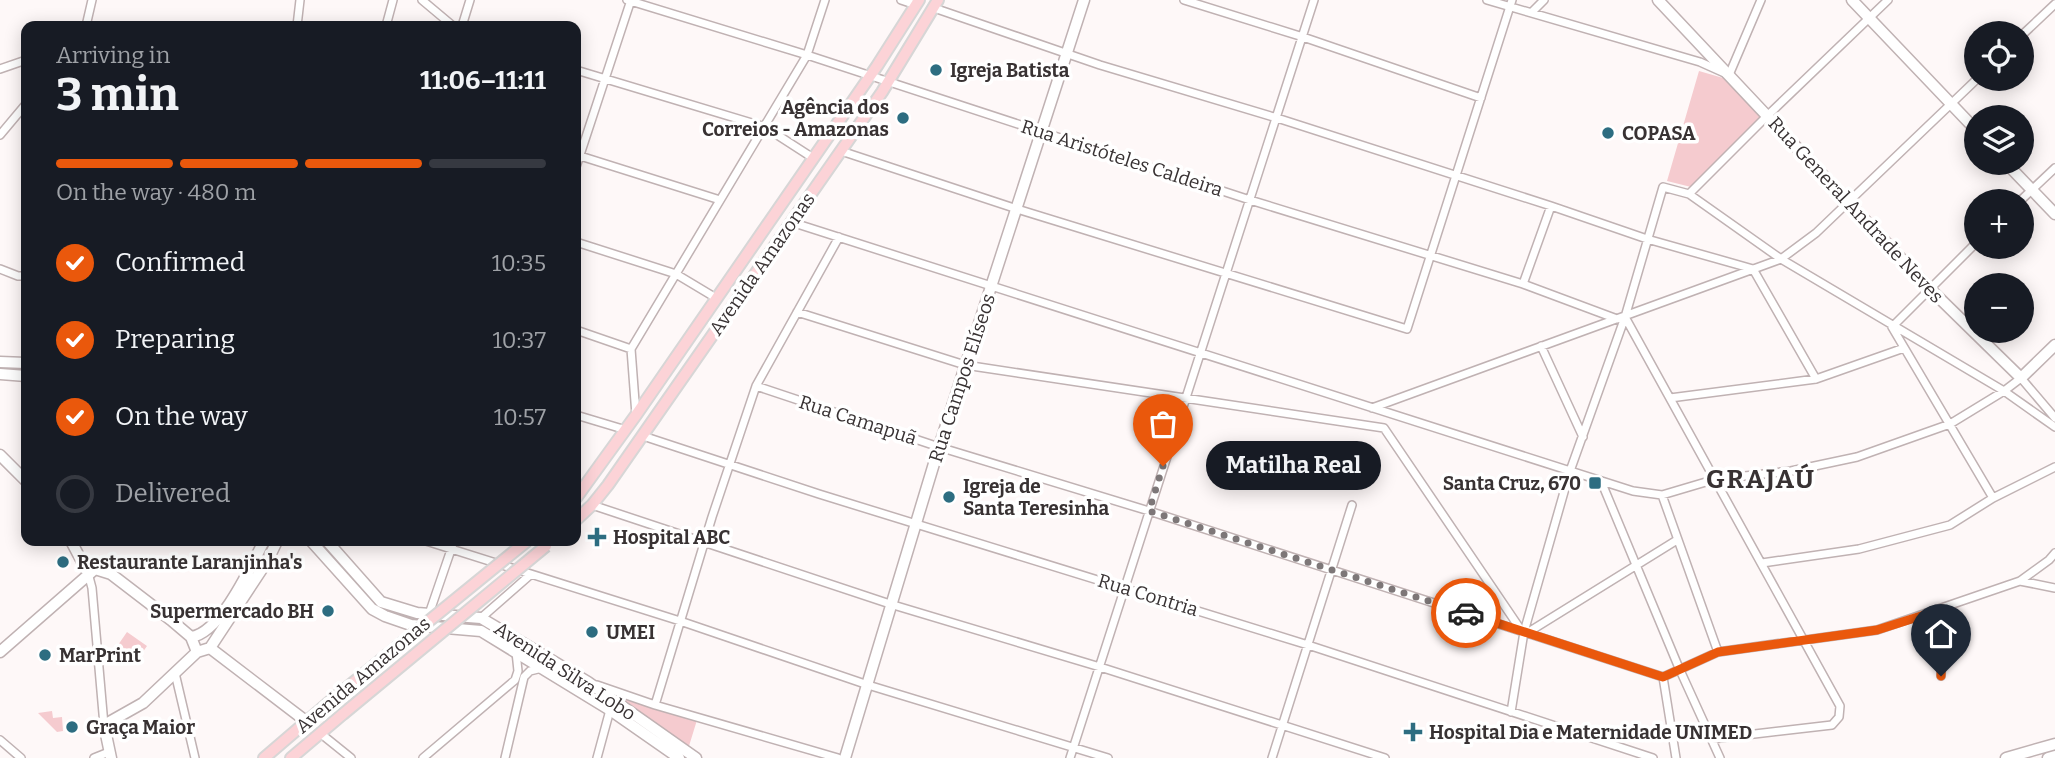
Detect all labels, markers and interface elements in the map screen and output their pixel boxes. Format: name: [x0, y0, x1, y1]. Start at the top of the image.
map controls: [1964, 21, 2034, 343]
button: locate: [1964, 21, 2034, 91]
text: Arriving in: [56, 41, 170, 69]
place label: Igreja Batista: [950, 59, 1070, 82]
marker: Igreja Batista: [928, 62, 944, 78]
text: 11:06–11:11: [420, 65, 546, 96]
text: 3 min: [56, 67, 179, 122]
place label: Agência dos Correios - Amazonas: [702, 96, 889, 141]
button: layers: [1964, 105, 2034, 175]
marker: Agência dos Correios - Amazonas: [895, 110, 911, 126]
street label: Rua General Andrade Neves: [1764, 112, 1948, 308]
street label: Rua Aristóteles Caldeira: [1018, 115, 1226, 202]
place label: COPASA: [1622, 122, 1696, 145]
marker: COPASA: [1600, 125, 1616, 141]
text: On the way · 480 m: [56, 178, 256, 206]
street label: Avenida Amazonas: [704, 188, 820, 340]
button: +: [1964, 189, 2034, 259]
icon: check: [56, 244, 94, 282]
text: Confirmed: [115, 247, 245, 278]
text: 10:35: [492, 249, 546, 277]
button: −: [1964, 273, 2034, 343]
street label: Rua Campos Elíseos: [924, 291, 1000, 465]
icon: check: [56, 321, 94, 359]
text: Preparing: [115, 324, 235, 355]
text: 10:37: [492, 326, 546, 354]
street label: Rua Camapuã: [796, 390, 920, 450]
pin: [1133, 394, 1193, 466]
icon: check: [56, 398, 94, 436]
text: On the way: [115, 401, 248, 432]
text: 10:57: [494, 403, 546, 431]
icon: bag: [1144, 405, 1182, 443]
callout: Matilha Real: [1205, 442, 1380, 490]
text: Matilha Real: [1226, 451, 1361, 479]
district label: GRAJAÚ: [1706, 463, 1816, 495]
place label: Santa Cruz, 670: [1443, 472, 1581, 495]
place label: Igreja de Santa Teresinha: [963, 475, 1109, 520]
marker: Santa Cruz, 670: [1587, 475, 1603, 491]
text: Delivered: [115, 478, 230, 509]
marker: Igreja de Santa Teresinha: [941, 489, 957, 505]
place label: Hospital ABC: [613, 526, 730, 549]
marker: Hospital ABC: [587, 527, 607, 547]
place label: Restaurante Laranjinha's: [77, 551, 303, 574]
marker: Restaurante Laranjinha's: [55, 554, 71, 570]
street label: Rua Contria: [1095, 569, 1202, 621]
courier: [1431, 578, 1501, 648]
icon: car: [1447, 594, 1485, 632]
place label: Supermercado BH: [150, 600, 314, 623]
marker: Supermercado BH: [320, 603, 336, 619]
pin: [1911, 604, 1971, 676]
street label: Avenida Amazonas: [291, 612, 435, 738]
icon: home: [1922, 615, 1960, 653]
street label: Avenida Silva Lobo: [490, 617, 640, 725]
place label: UMEI: [606, 621, 655, 644]
marker: UMEI: [584, 624, 600, 640]
place label: MarPrint: [59, 644, 141, 667]
marker: MarPrint: [37, 647, 53, 663]
place label: Graça Maior: [86, 716, 195, 739]
marker: Graça Maior: [64, 719, 80, 735]
place label: Hospital Dia e Maternidade UNIMED: [1429, 721, 1752, 744]
marker: Hospital Dia e Maternidade UNIMED: [1403, 722, 1423, 742]

